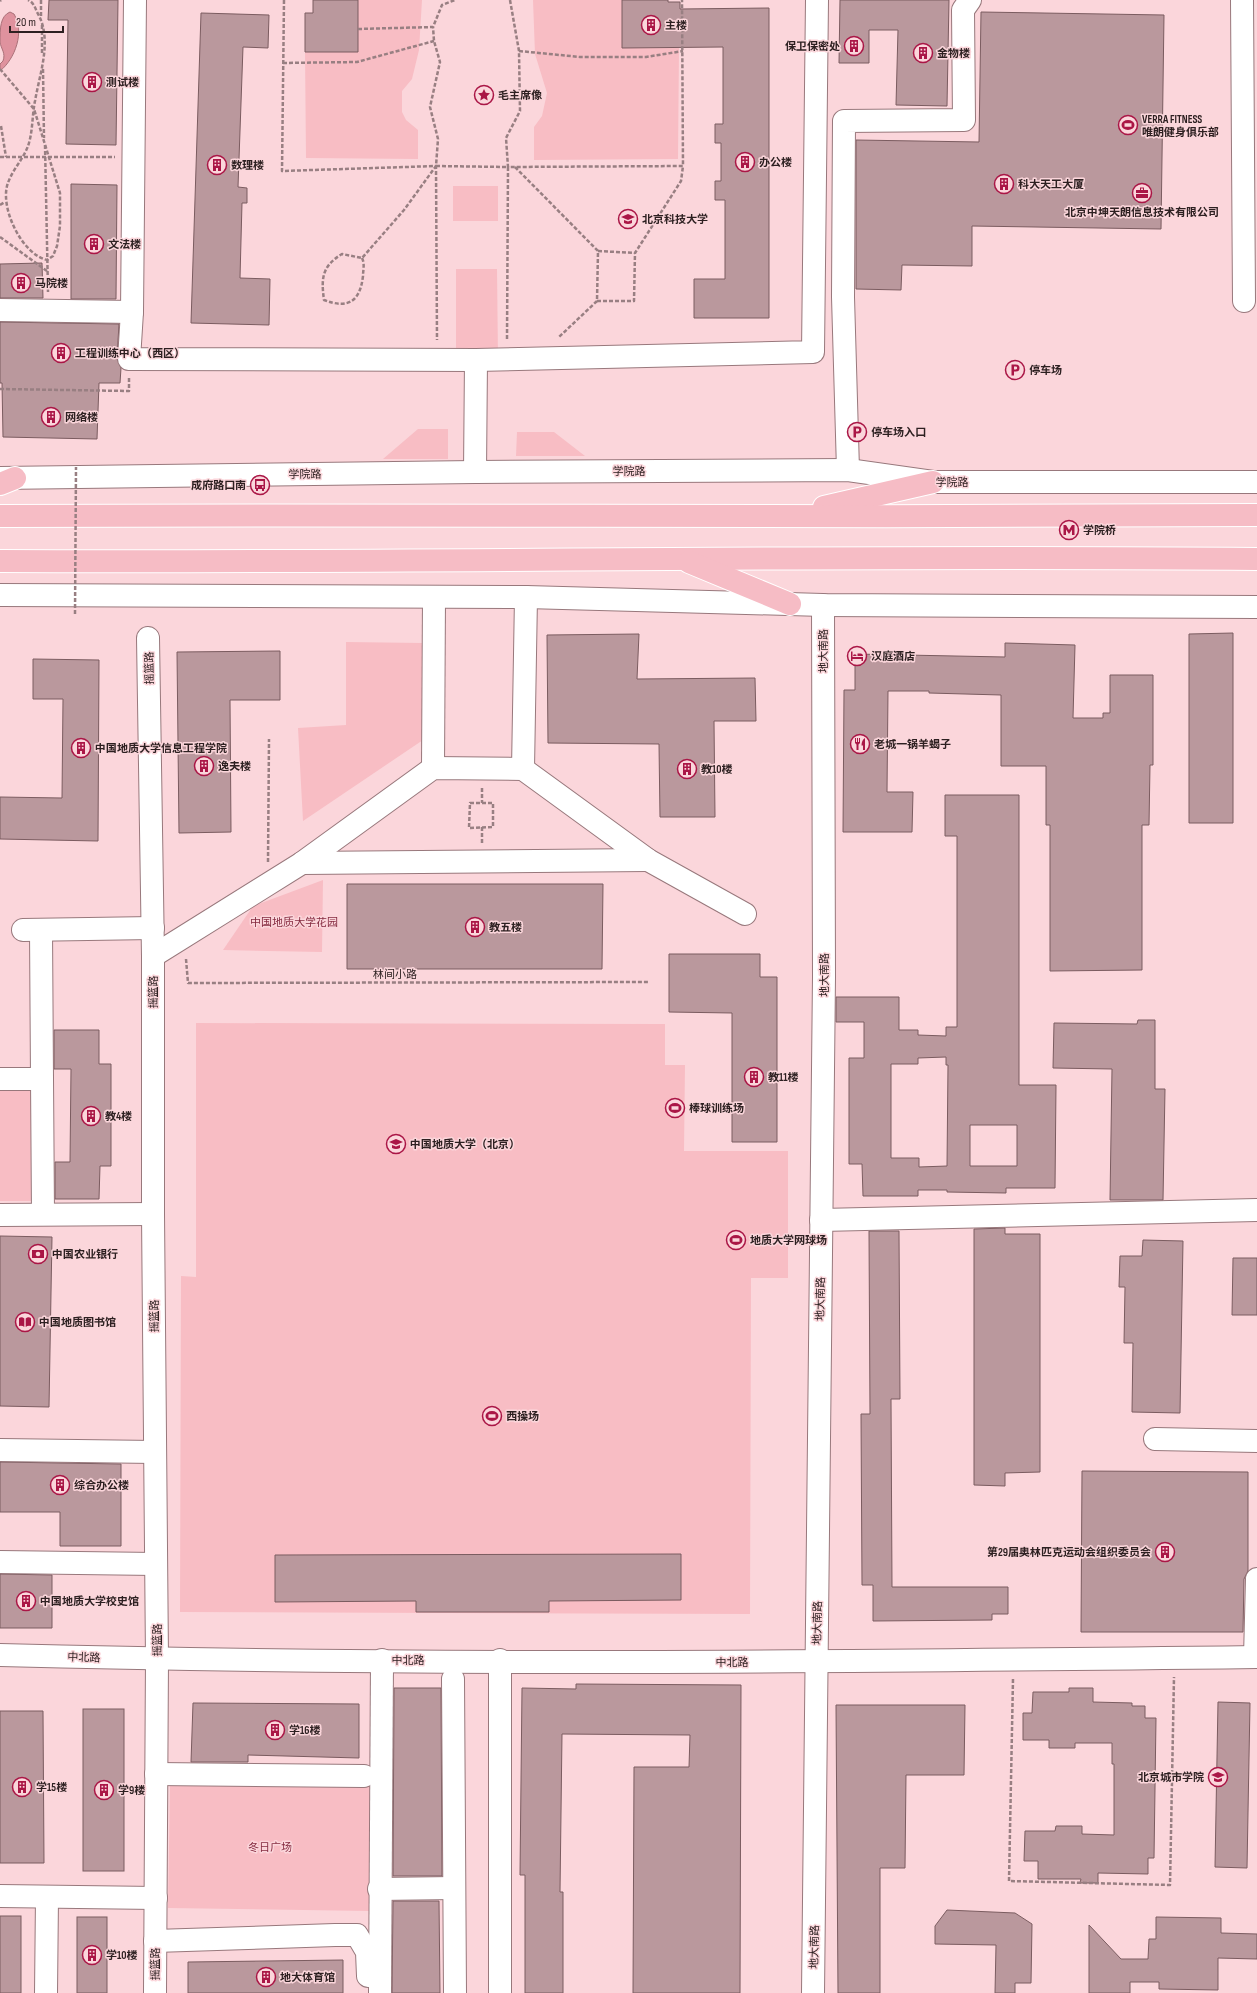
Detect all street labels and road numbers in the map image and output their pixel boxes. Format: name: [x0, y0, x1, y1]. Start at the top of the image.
street label: 学院路: [613, 465, 646, 478]
street label: 学院路: [288, 468, 322, 481]
street label: 学院路: [936, 476, 969, 489]
street label: 地大南路: [817, 629, 830, 673]
street label: 摇篮路: [143, 651, 156, 685]
street label: 地大南路: [818, 953, 831, 997]
street label: 林间小路: [373, 968, 417, 981]
street label: 摇篮路: [147, 976, 160, 1009]
street label: 地大南路: [814, 1277, 827, 1321]
street label: 摇篮路: [148, 1300, 161, 1333]
street label: 地大南路: [811, 1601, 824, 1645]
street label: 摇篮路: [151, 1624, 164, 1657]
street label: 中北路: [67, 1650, 101, 1665]
street label: 中北路: [392, 1654, 425, 1667]
street label: 中北路: [716, 1656, 749, 1669]
street label: 地大南路: [808, 1925, 821, 1969]
street label: 摇篮路: [149, 1948, 162, 1981]

